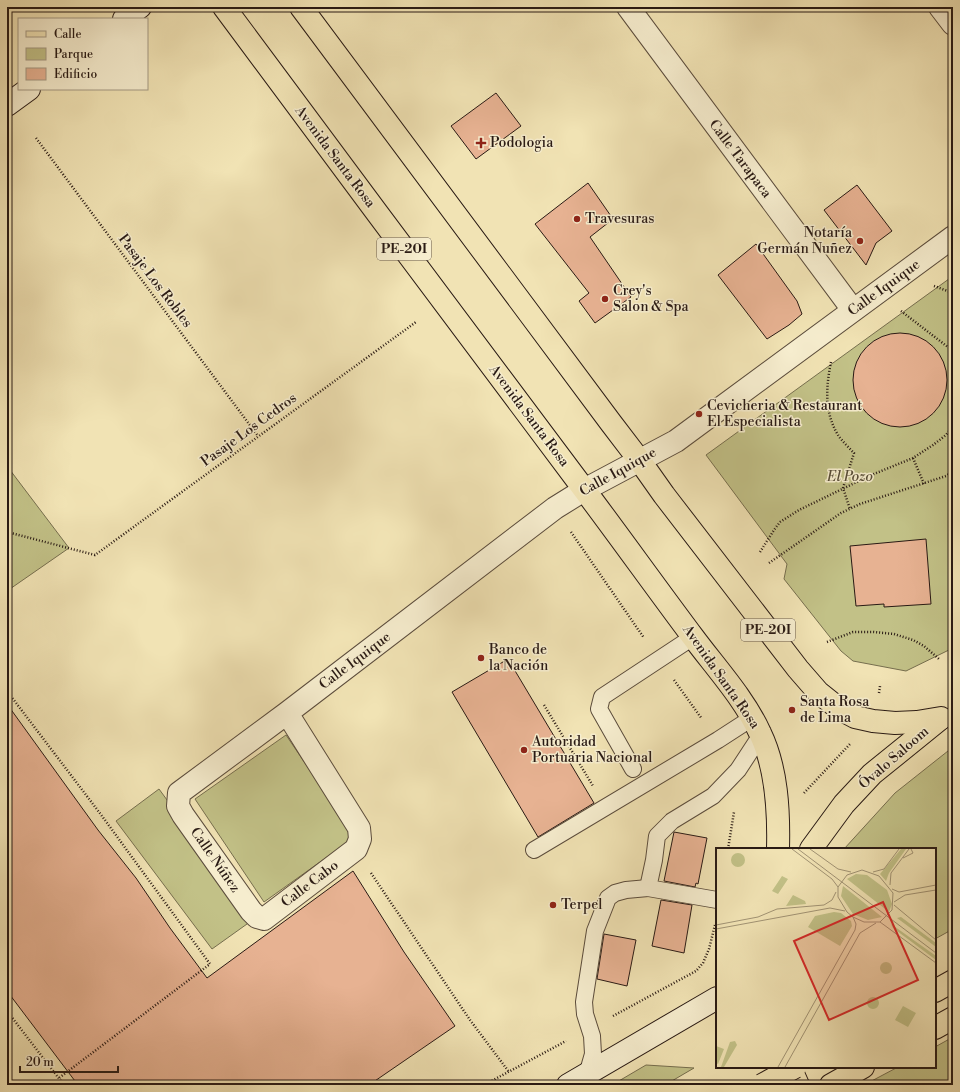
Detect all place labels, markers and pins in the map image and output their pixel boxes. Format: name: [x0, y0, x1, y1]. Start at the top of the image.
place label: Podologia: [490, 134, 554, 152]
marker: Podologia: [475, 137, 487, 149]
place label: Travesuras: [585, 210, 654, 228]
marker: Travesuras: [572, 214, 582, 224]
place label: Notaría Germán Nuñez: [757, 224, 853, 258]
marker: Notaría Germán Nuñez: [855, 236, 865, 246]
place label: Crey's Salon & Spa: [613, 282, 690, 316]
marker: Crey's Salon & Spa: [600, 294, 610, 304]
place label: Cevicheria & Restaurant El Especialista: [707, 397, 862, 431]
marker: Cevicheria & Restaurant El Especialista: [694, 409, 704, 419]
place label: Banco de la Nación: [488, 641, 549, 675]
marker: Banco de la Nación: [476, 653, 486, 663]
place label: Santa Rosa de Lima: [800, 693, 870, 727]
marker: Santa Rosa de Lima: [787, 705, 797, 715]
place label: Autoridad Portuaria Nacional: [531, 733, 652, 767]
marker: Autoridad Portuaria Nacional: [519, 745, 529, 755]
place label: Terpel: [561, 896, 602, 914]
marker: Terpel: [548, 900, 558, 910]

